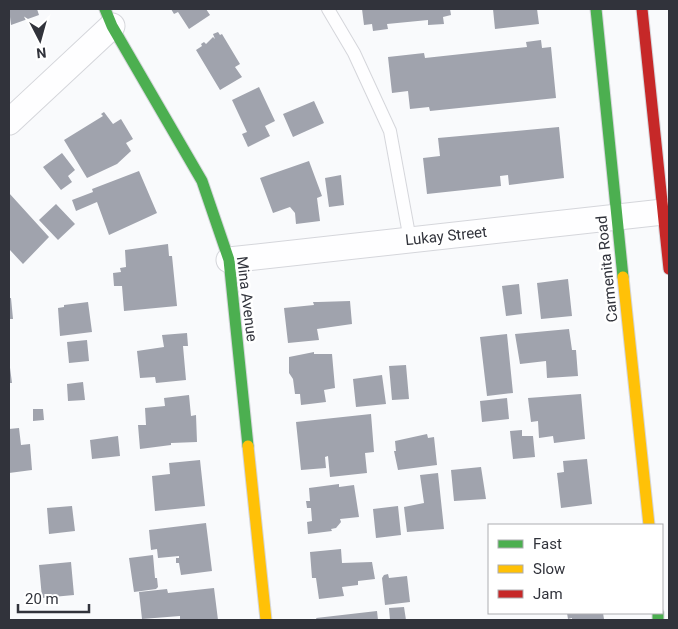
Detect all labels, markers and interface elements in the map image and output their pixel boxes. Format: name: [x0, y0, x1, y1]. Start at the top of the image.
north arrow: [15, 15, 65, 65]
text: N: [36, 44, 47, 61]
street label: Carmenita Road: [592, 215, 622, 323]
street label: Lukay Street: [404, 223, 488, 249]
street label: Mina Avenue: [233, 255, 261, 343]
legend: [488, 524, 663, 614]
text: Fast: [533, 535, 562, 553]
text: Slow: [533, 560, 565, 578]
scale bar: [18, 582, 89, 614]
text: Jam: [533, 585, 563, 603]
text: 20 m: [25, 590, 59, 608]

